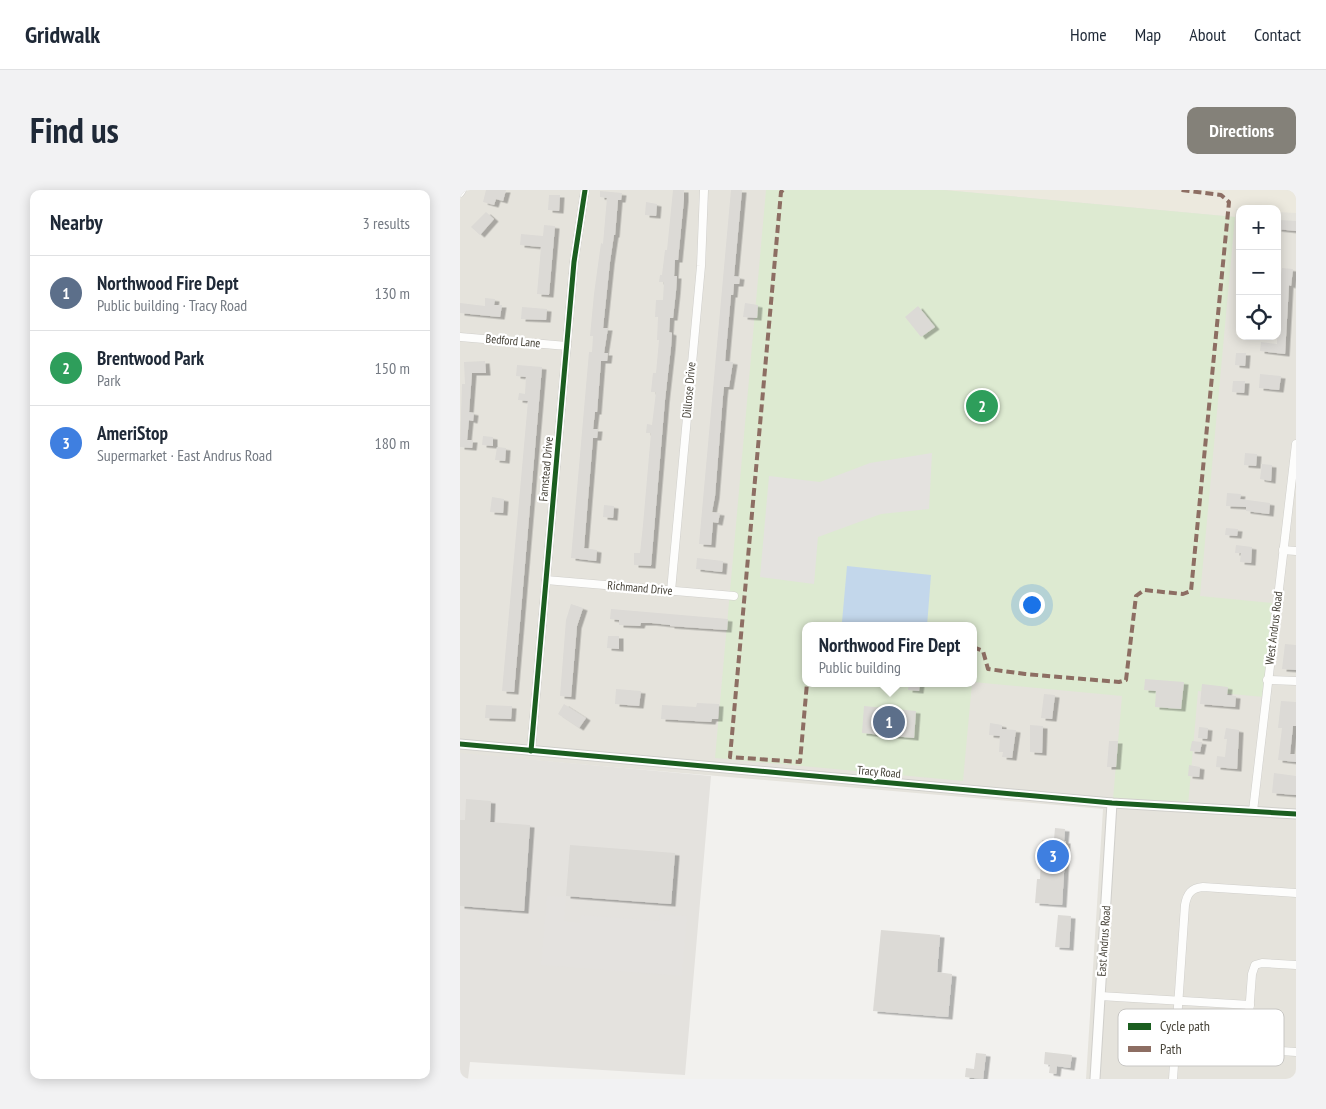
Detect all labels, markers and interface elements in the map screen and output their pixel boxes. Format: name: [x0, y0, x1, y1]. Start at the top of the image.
text: Gridwalk: [25, 19, 100, 50]
text: Home: [1070, 23, 1107, 46]
text: Map: [1135, 23, 1161, 46]
text: About: [1189, 23, 1226, 46]
text: Contact: [1254, 23, 1301, 46]
text: Find us: [30, 107, 119, 153]
button: Directions: [1187, 107, 1296, 154]
map controls: [1236, 205, 1281, 340]
button: +: [1236, 205, 1281, 250]
text: Nearby: [50, 209, 103, 236]
text: 3 results: [363, 213, 410, 233]
button: −: [1236, 250, 1281, 295]
text: Northwood Fire Dept: [97, 271, 238, 295]
text: 1: [62, 283, 70, 303]
text: 130 m: [375, 283, 410, 303]
text: Public building · Tracy Road: [97, 295, 247, 315]
button: locate: [1236, 295, 1281, 340]
street label: Bedford Lane: [485, 331, 541, 350]
text: Brentwood Park: [97, 346, 204, 370]
text: 2: [62, 358, 70, 378]
text: 150 m: [375, 358, 410, 378]
street label: Dillrose Drive: [679, 361, 698, 419]
text: Park: [97, 370, 121, 390]
pin: 2: [966, 387, 998, 425]
text: AmeriStop: [97, 421, 168, 445]
text: 3: [62, 433, 70, 453]
text: 180 m: [375, 433, 410, 453]
street label: Farnstead Drive: [535, 436, 556, 502]
text: Supermarket · East Andrus Road: [97, 445, 272, 465]
street label: Richmand Drive: [607, 577, 673, 598]
street label: West Andrus Road: [1262, 590, 1285, 666]
your location: [1019, 592, 1045, 618]
popup: [802, 622, 977, 687]
text: Northwood Fire Dept: [819, 633, 960, 657]
text: Public building: [819, 657, 901, 677]
pin: 1: [873, 703, 905, 741]
street label: Tracy Road: [857, 762, 901, 781]
pin: 3: [1037, 837, 1069, 875]
street label: East Andrus Road: [1094, 905, 1113, 977]
legend: [1118, 1009, 1284, 1066]
text: Cycle path: [1160, 1017, 1210, 1035]
text: Path: [1160, 1040, 1182, 1058]

